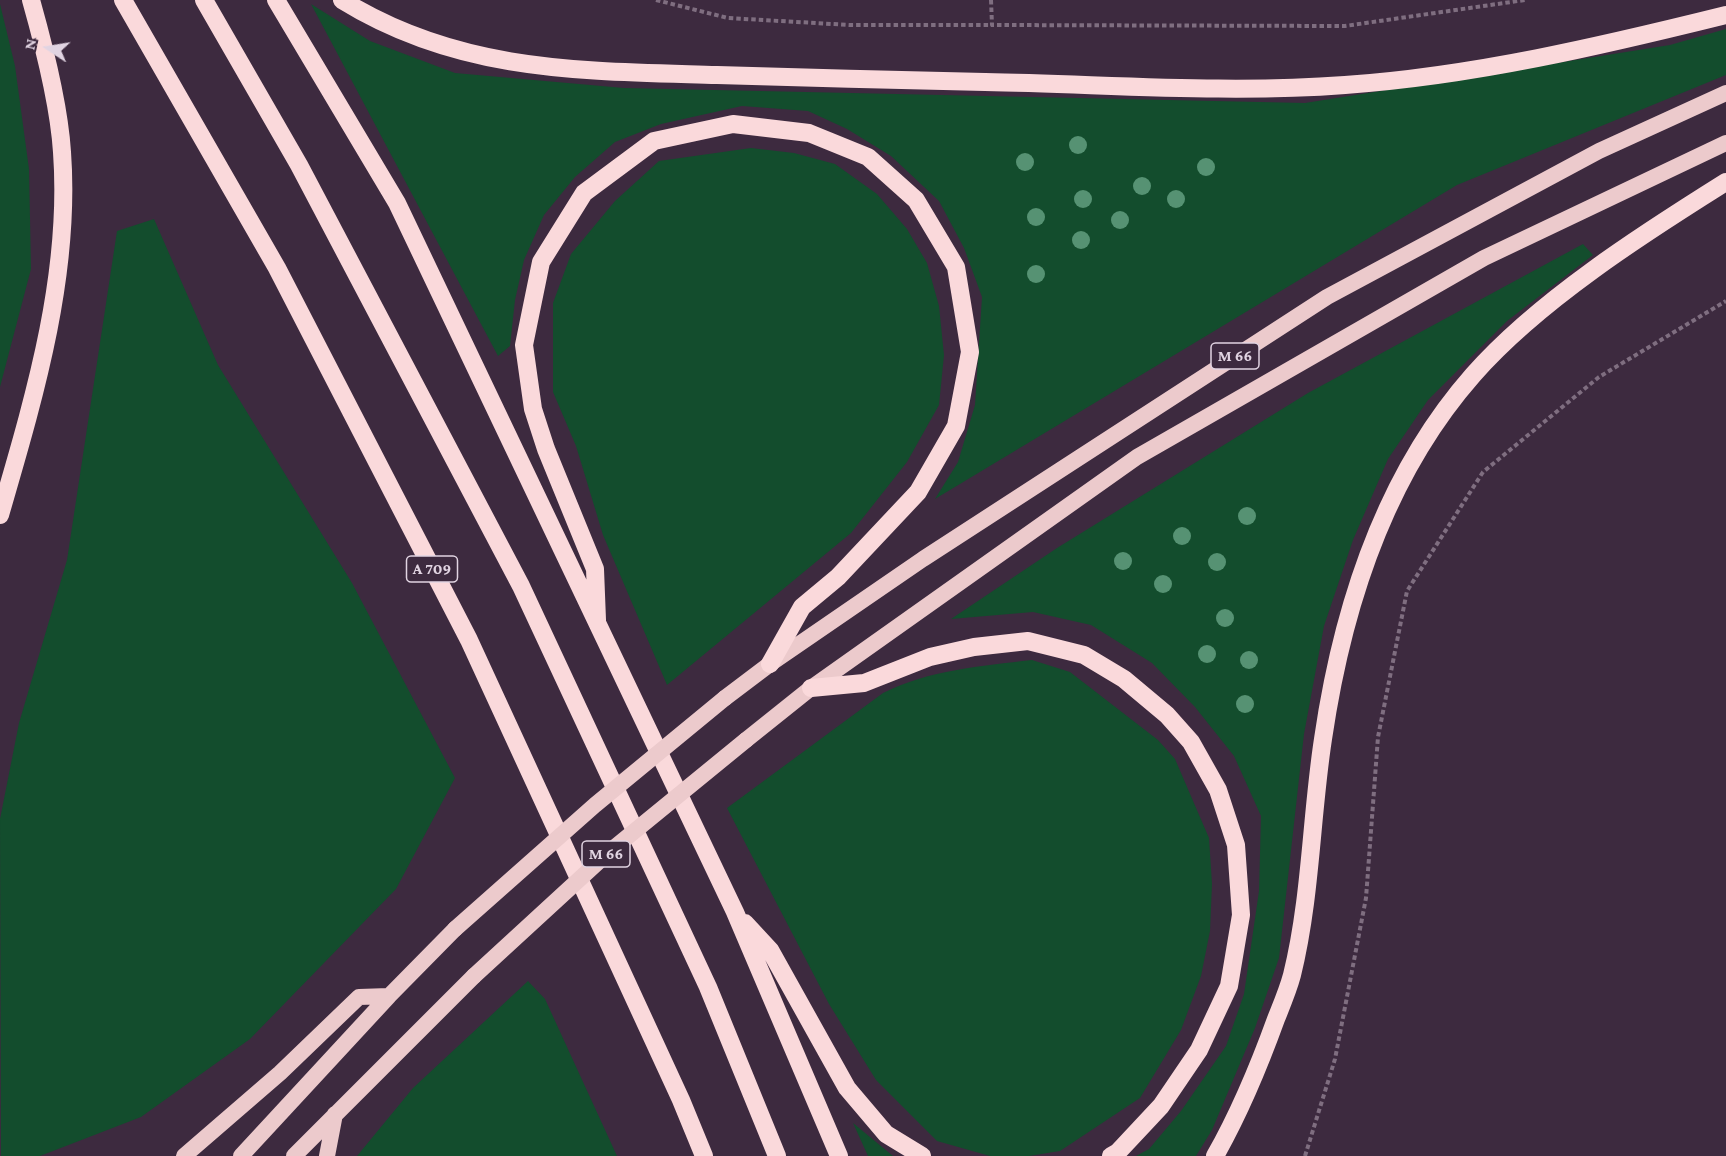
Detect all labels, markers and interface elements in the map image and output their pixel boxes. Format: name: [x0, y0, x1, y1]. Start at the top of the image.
north arrow: [18, 18, 78, 78]
text: N: [20, 37, 39, 51]
road number: M 66: [1211, 343, 1259, 369]
road number: A 709: [406, 556, 458, 582]
road number: M 66: [582, 841, 630, 867]

